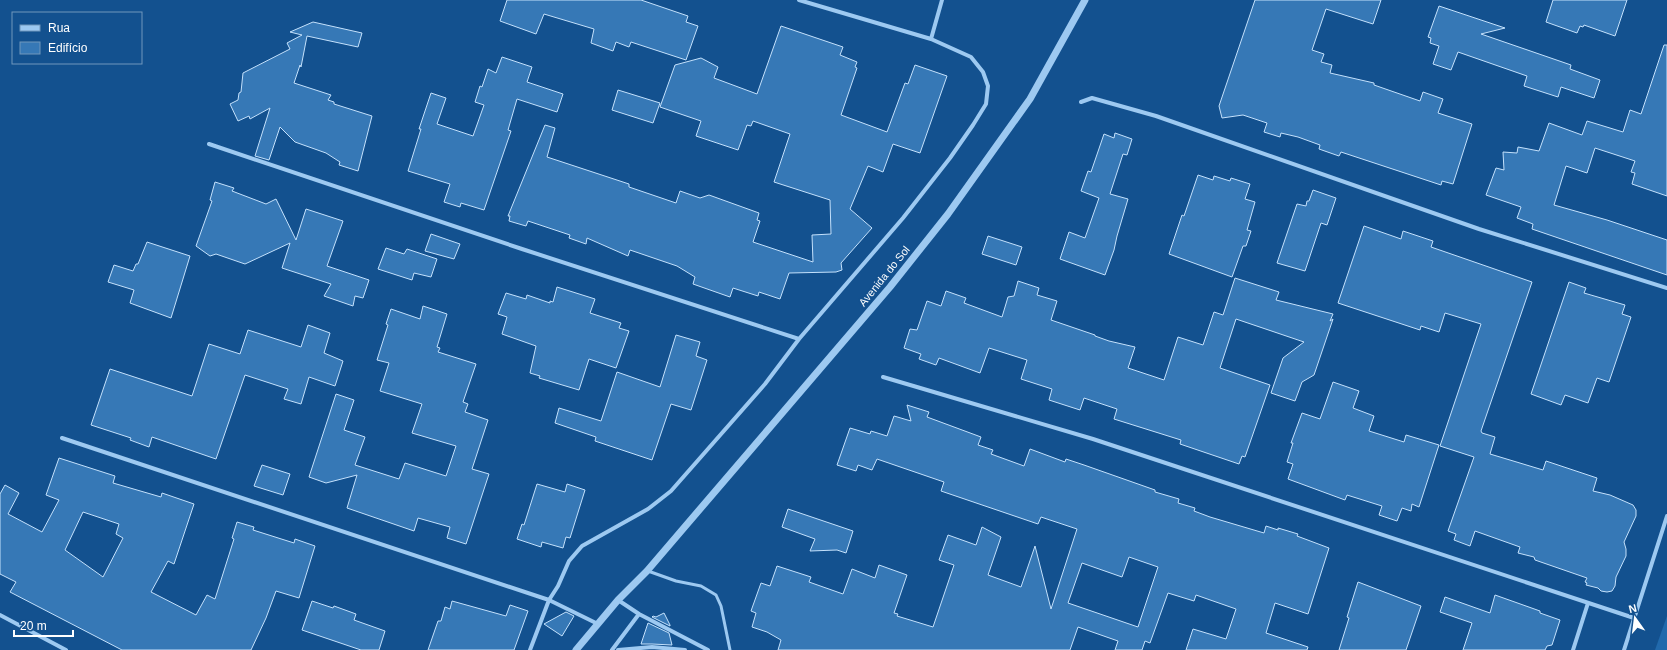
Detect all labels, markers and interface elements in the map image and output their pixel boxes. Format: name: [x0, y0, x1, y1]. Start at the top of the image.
legend: [12, 12, 142, 64]
text: Rua: [48, 21, 70, 35]
text: Edifício: [48, 41, 88, 55]
street label: Avenida do Sol: [856, 244, 912, 308]
north arrow: [1615, 598, 1655, 638]
text: N: [1627, 602, 1638, 615]
scale bar: [14, 612, 73, 638]
text: 20 m: [20, 619, 47, 633]

